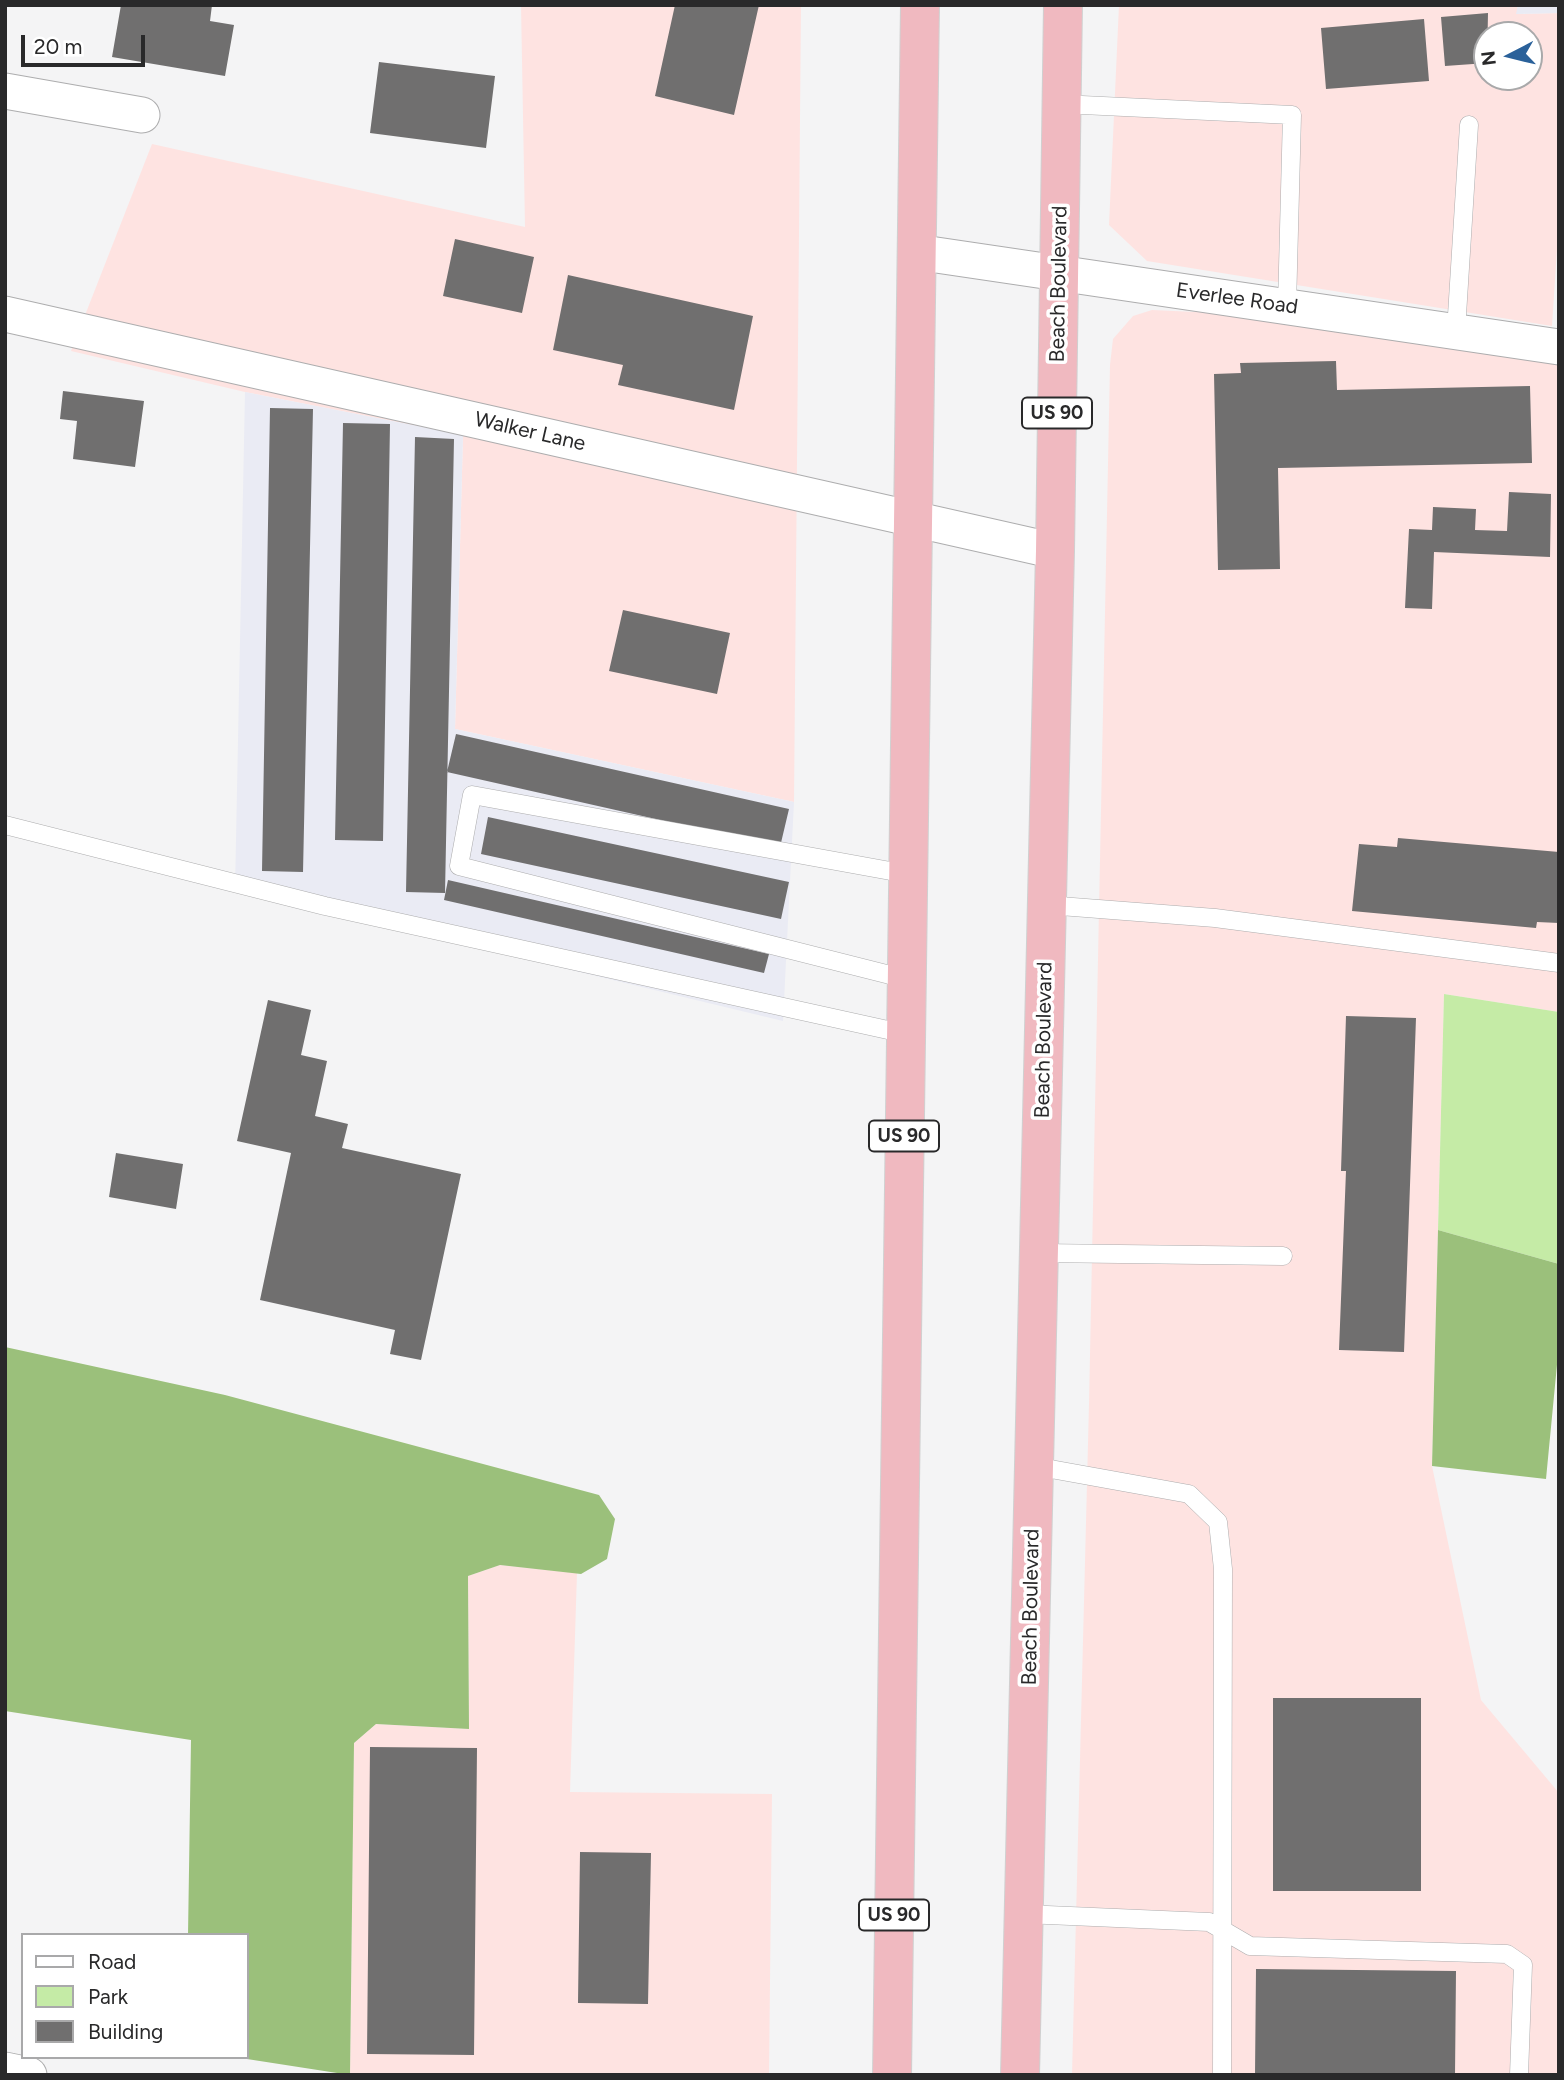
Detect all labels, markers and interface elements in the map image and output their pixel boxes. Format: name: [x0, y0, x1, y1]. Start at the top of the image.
scale bar: [24, 21, 149, 65]
north arrow: [1473, 21, 1543, 91]
text: 20 m: [34, 34, 82, 59]
text: N: [1476, 50, 1501, 67]
street label: Beach Boulevard: [1045, 205, 1073, 363]
street label: Everlee Road: [1174, 278, 1300, 320]
road number: US 90: [1022, 398, 1092, 428]
street label: Walker Lane: [472, 407, 588, 457]
street label: Beach Boulevard: [1030, 961, 1058, 1119]
road number: US 90: [869, 1120, 939, 1152]
street label: Beach Boulevard: [1017, 1528, 1045, 1686]
road number: US 90: [859, 1899, 929, 1930]
legend: [21, 1933, 248, 2059]
text: Road: [88, 1949, 136, 1974]
text: Park: [88, 1984, 128, 2009]
text: Building: [88, 2019, 163, 2044]

